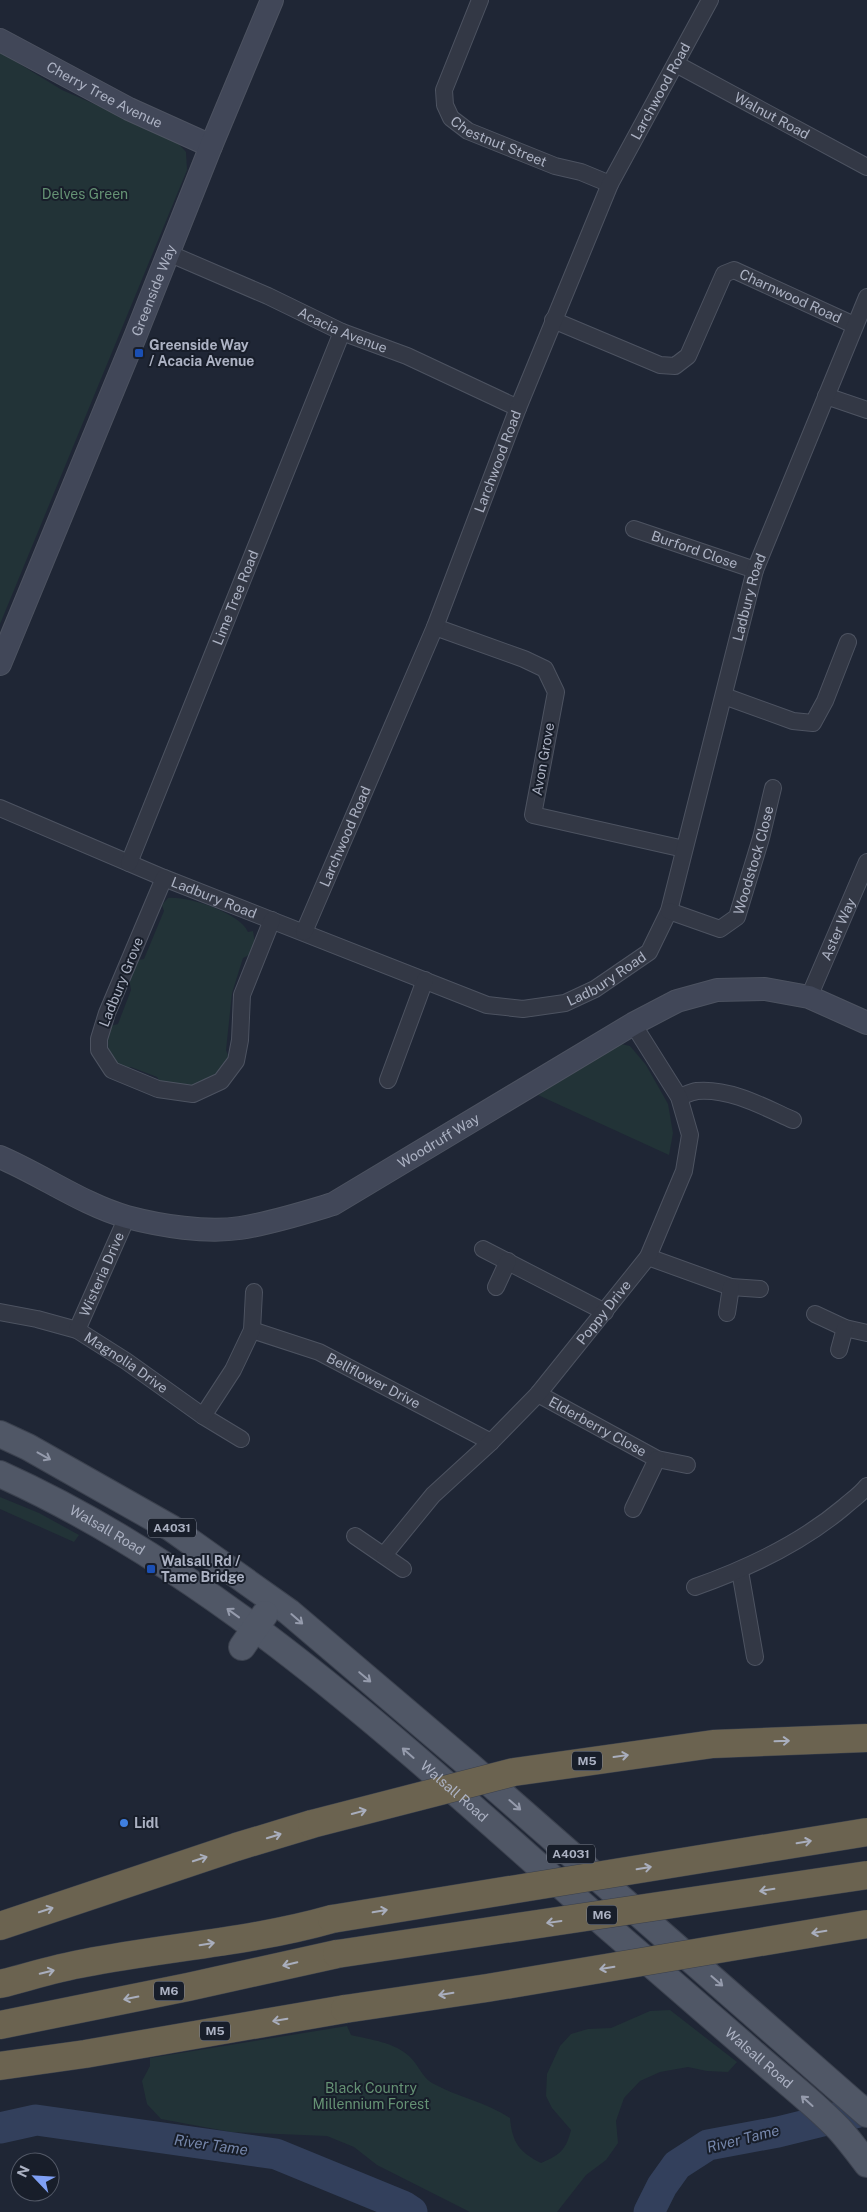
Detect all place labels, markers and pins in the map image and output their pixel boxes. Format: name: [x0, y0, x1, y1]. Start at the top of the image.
place label: Greenside Way / Acacia Avenue: [149, 337, 254, 369]
marker: Greenside Way / Acacia Avenue: [133, 347, 145, 359]
place label: Walsall Rd / Tame Bridge: [161, 1553, 245, 1585]
marker: Walsall Rd / Tame Bridge: [145, 1563, 157, 1575]
place label: Lidl: [134, 1815, 159, 1831]
marker: Lidl: [118, 1817, 130, 1829]

